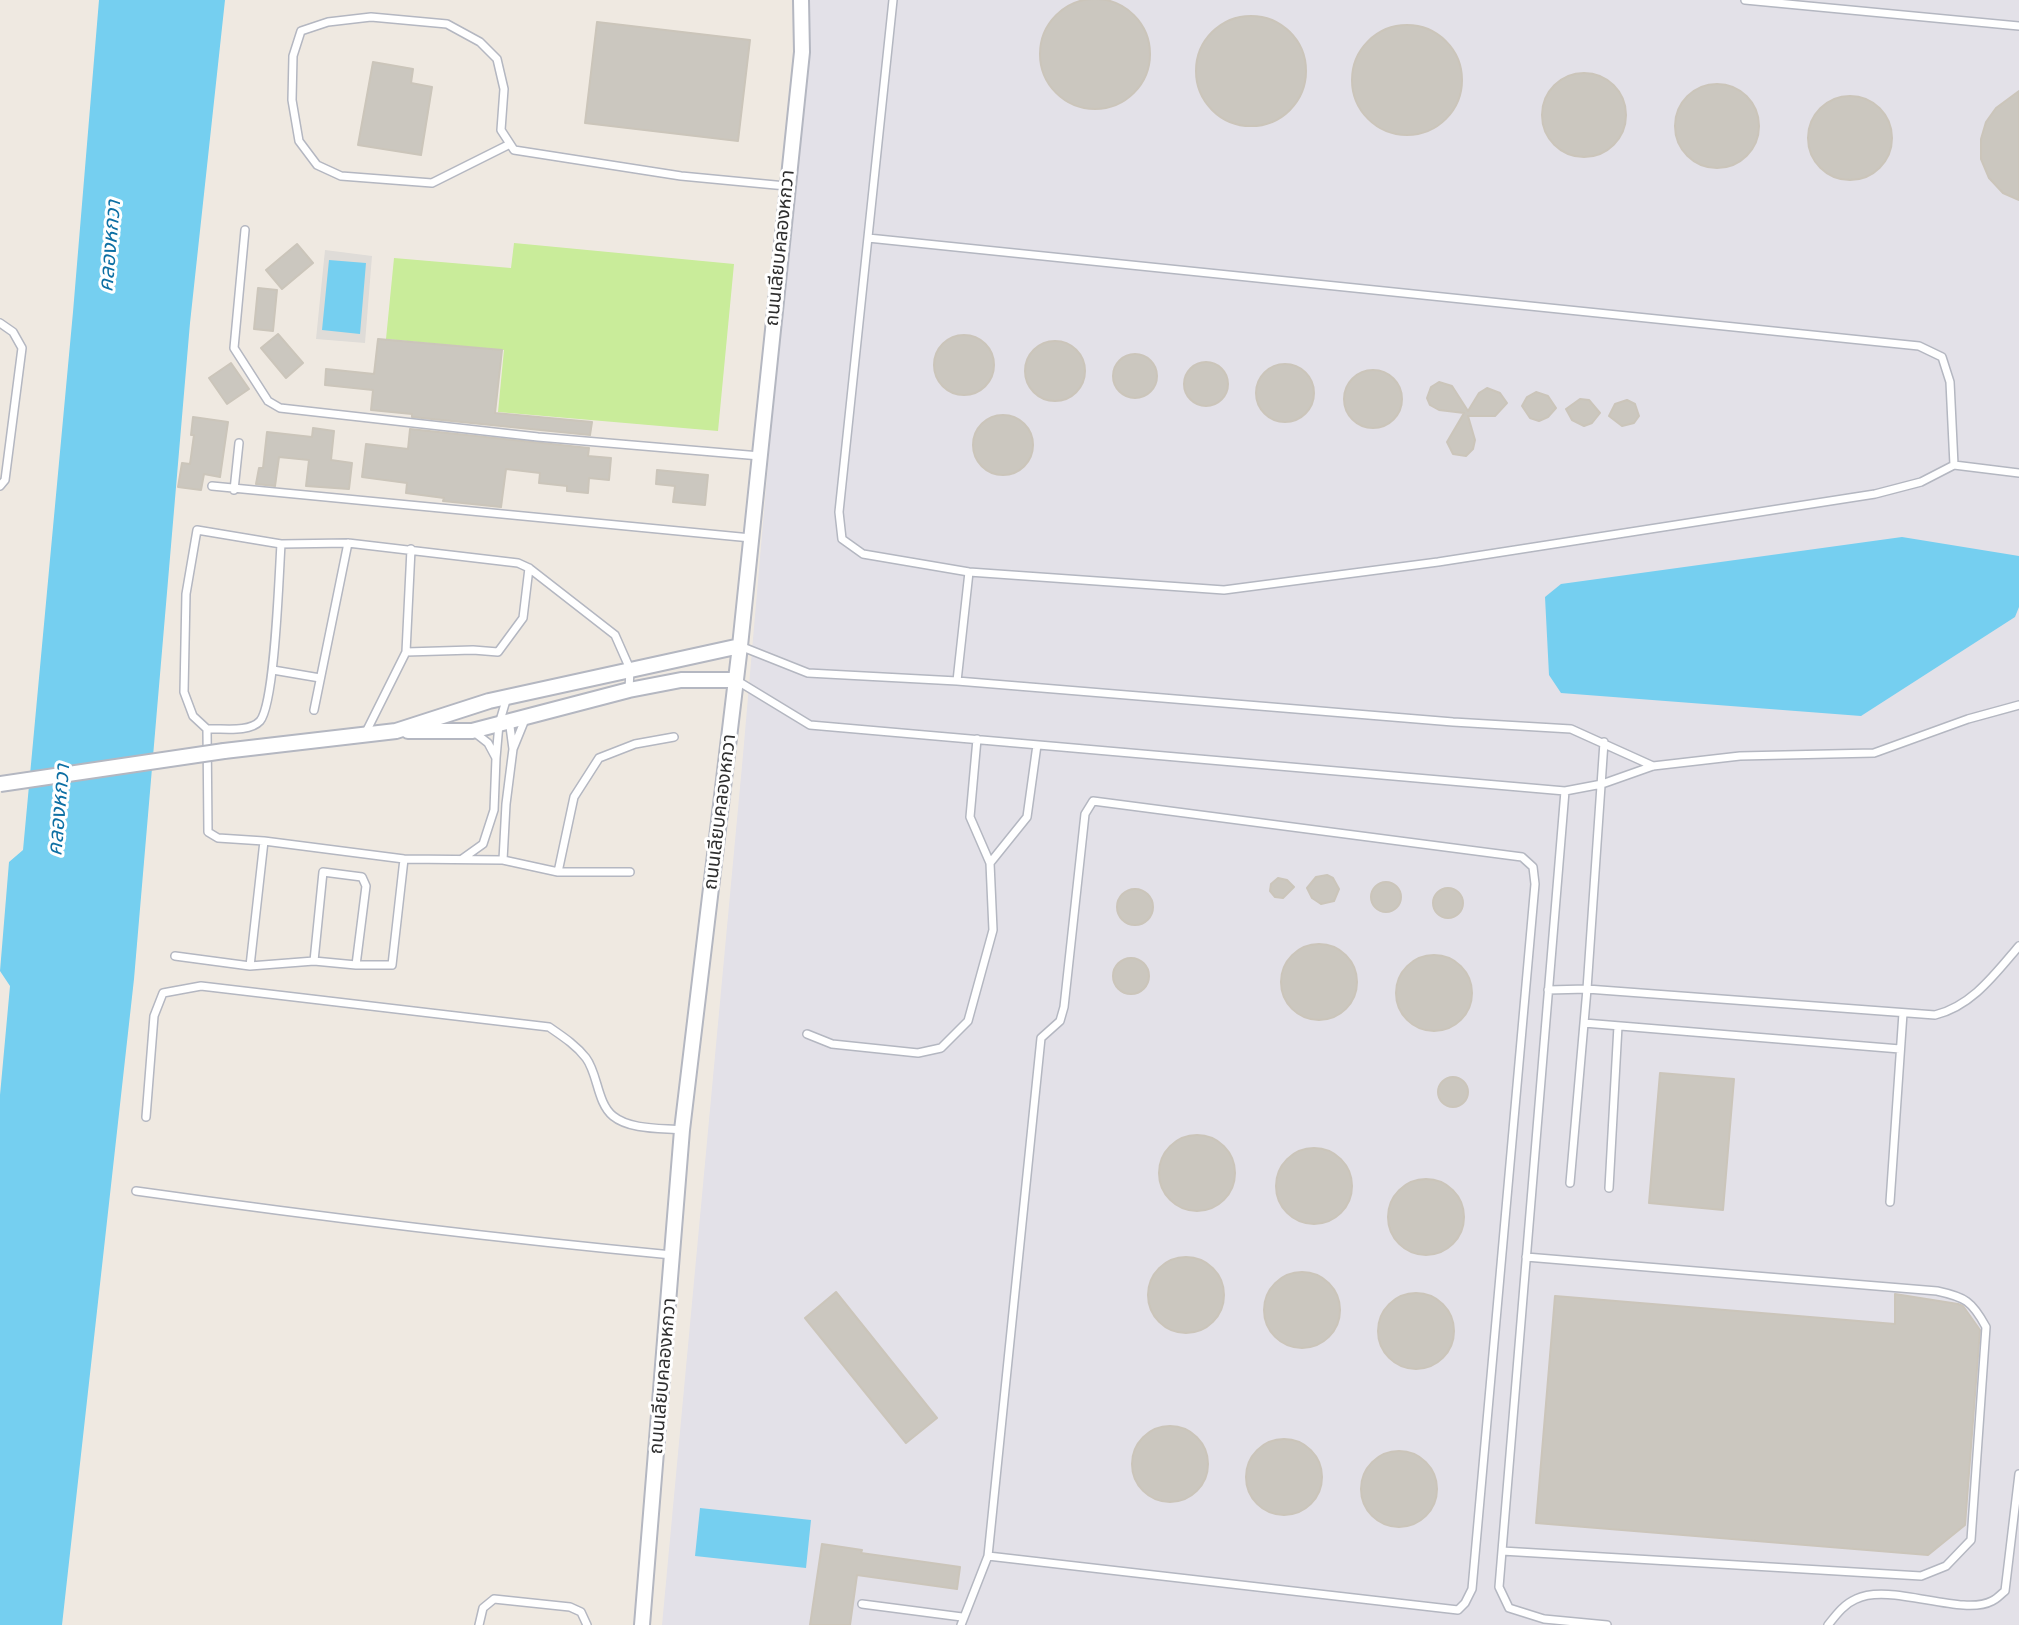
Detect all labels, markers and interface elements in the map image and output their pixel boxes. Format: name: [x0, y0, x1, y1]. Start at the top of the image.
street label: ถนนเลียบคลองหกวา: [760, 169, 800, 327]
water label: คลองหกวา: [93, 199, 127, 293]
street label: ถนนเลียบคลองหกวา: [699, 733, 741, 891]
water label: คลองหกวา: [42, 763, 76, 857]
street label: ถนนเลียบคลองหกวา: [645, 1297, 681, 1455]

